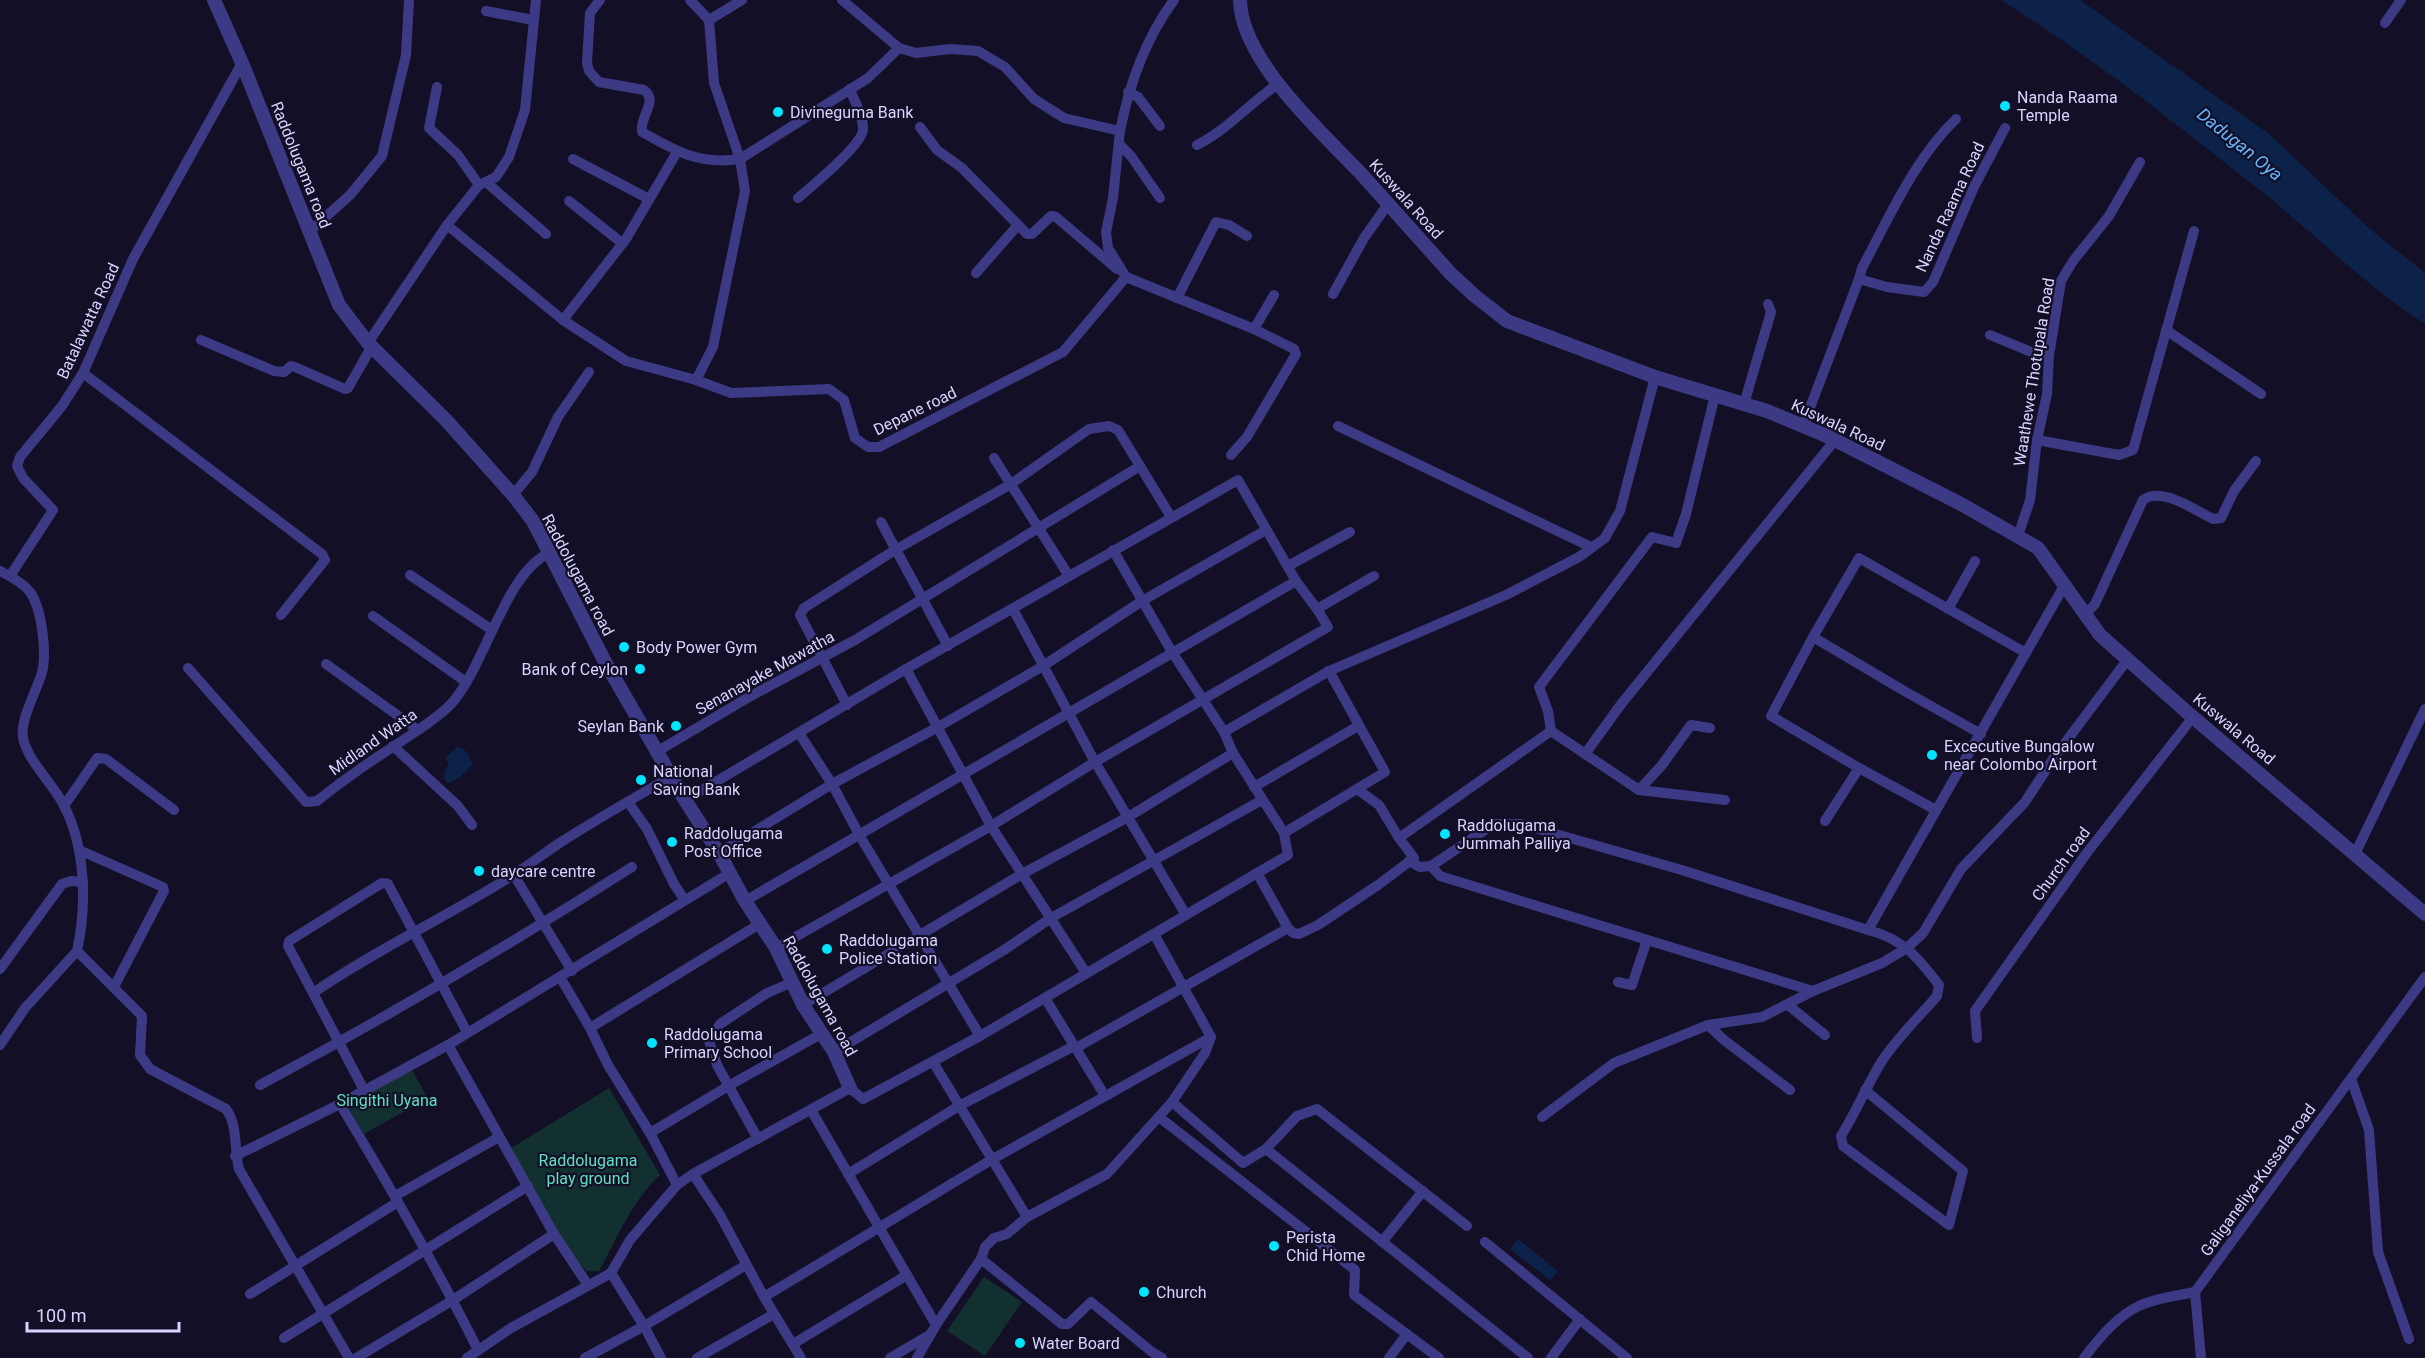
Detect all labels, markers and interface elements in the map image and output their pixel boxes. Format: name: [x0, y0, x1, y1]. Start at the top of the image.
place label: Nanda Raama Temple: [2017, 88, 2118, 125]
street label: Raddolugama road: [267, 99, 335, 231]
marker: Nanda Raama Temple: [1998, 99, 2012, 113]
place label: Divineguma Bank: [790, 103, 914, 122]
water label: Dadugan Oya: [2193, 103, 2287, 185]
marker: Divineguma Bank: [771, 105, 785, 119]
street label: Nanda Raama Road: [1912, 139, 1988, 275]
street label: Kuswala Road: [1365, 155, 1447, 243]
street label: Batalawatta Road: [53, 260, 123, 382]
street label: Waathewe Thotupala Road: [2010, 276, 2058, 468]
street label: Depane road: [870, 383, 960, 439]
street label: Kuswala Road: [1788, 395, 1888, 455]
street label: Raddolugama road: [538, 511, 618, 639]
street label: Senanayake Mawatha: [692, 627, 838, 719]
place label: Body Power Gym: [636, 638, 757, 657]
marker: Body Power Gym: [617, 640, 631, 654]
place label: Bank of Ceylon: [522, 660, 628, 679]
marker: Bank of Ceylon: [633, 662, 647, 676]
street label: Kuswala Road: [2189, 689, 2279, 769]
street label: Midland Watta: [325, 705, 421, 779]
place label: Seylan Bank: [578, 717, 665, 736]
marker: Seylan Bank: [669, 719, 683, 733]
place label: Excecutive Bungalow near Colombo Airport: [1944, 737, 2097, 774]
marker: Excecutive Bungalow near Colombo Airport: [1925, 748, 1939, 762]
place label: National Saving Bank: [653, 762, 741, 799]
marker: National Saving Bank: [634, 773, 648, 787]
place label: Raddolugama Jummah Palliya: [1457, 816, 1571, 853]
street label: Church road: [2028, 823, 2094, 905]
place label: Raddolugama Post Office: [684, 824, 783, 861]
marker: Raddolugama Jummah Palliya: [1438, 827, 1452, 841]
marker: Raddolugama Post Office: [665, 835, 679, 849]
place label: daycare centre: [491, 862, 596, 881]
marker: daycare centre: [472, 864, 486, 878]
place label: Raddolugama Police Station: [839, 931, 938, 968]
street label: Raddolugama road: [779, 932, 861, 1060]
marker: Raddolugama Police Station: [820, 942, 834, 956]
place label: Raddolugama Primary School: [664, 1025, 772, 1062]
marker: Raddolugama Primary School: [645, 1036, 659, 1050]
park label: Singithi Uyana: [336, 1091, 438, 1110]
street label: Galiganeliya-Kussala road: [2196, 1100, 2320, 1260]
park label: Raddolugama play ground: [539, 1151, 637, 1188]
place label: Perista Chid Home: [1286, 1228, 1365, 1265]
marker: Perista Chid Home: [1267, 1239, 1281, 1253]
place label: Church: [1156, 1283, 1207, 1302]
marker: Church: [1137, 1285, 1151, 1299]
scale bar: [27, 1295, 178, 1333]
text: 100 m: [36, 1305, 87, 1326]
place label: Water Board: [1032, 1334, 1120, 1353]
marker: Water Board: [1013, 1336, 1027, 1350]

